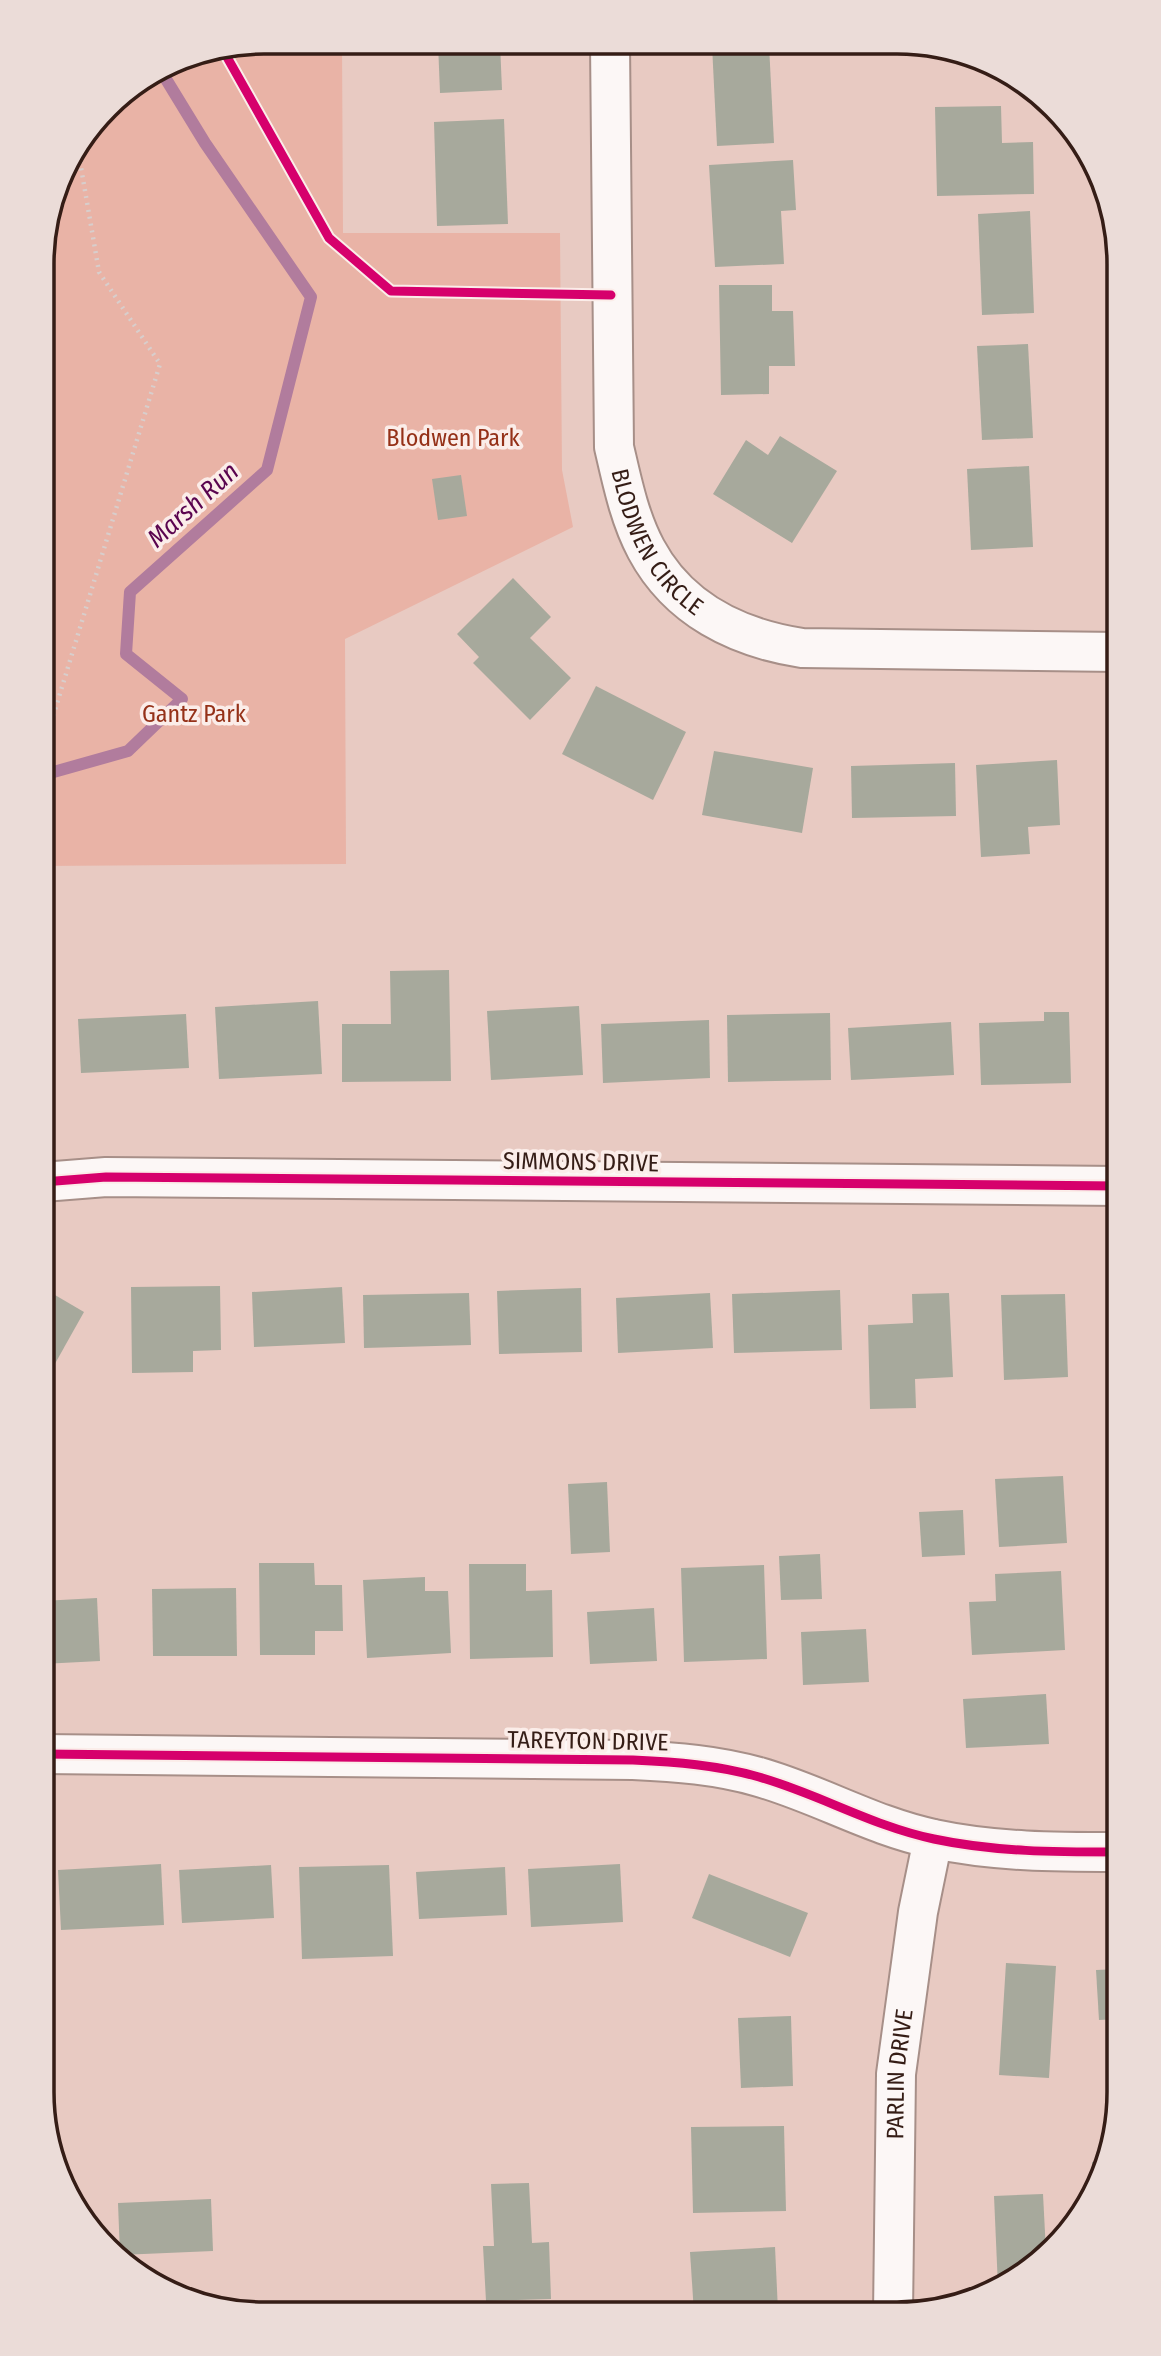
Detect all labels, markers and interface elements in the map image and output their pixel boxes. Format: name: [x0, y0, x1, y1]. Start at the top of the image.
park label: Blodwen Park: [386, 424, 520, 452]
water label: Marsh Run: [141, 456, 245, 554]
street label: BLODWEN CIRCLE: [605, 466, 708, 621]
park label: Gantz Park: [142, 700, 247, 728]
street label: SIMMONS DRIVE: [503, 1147, 659, 1177]
street label: TAREYTON DRIVE: [507, 1726, 669, 1756]
street label: PARLIN DRIVE: [881, 2007, 919, 2140]

